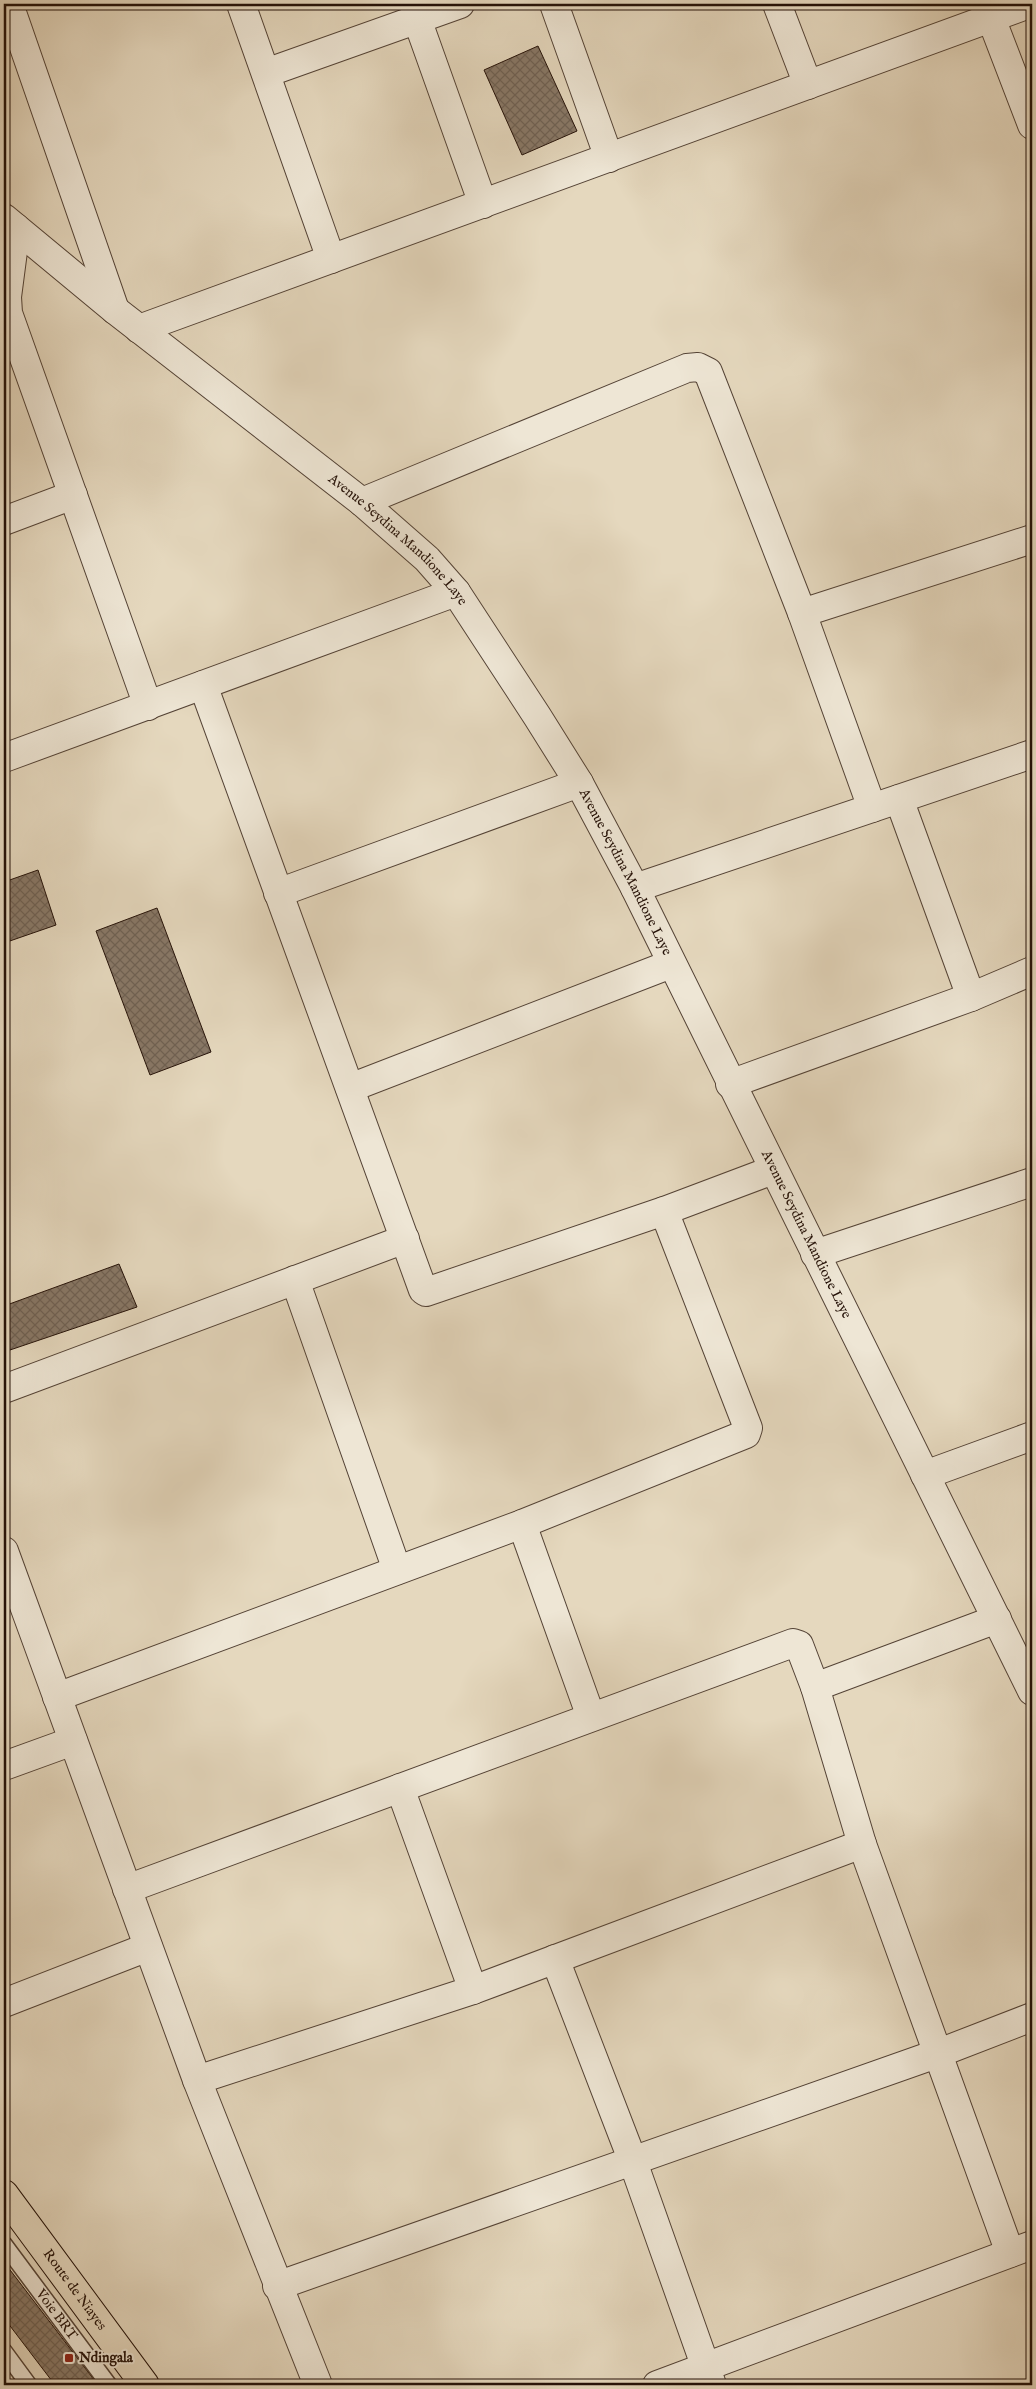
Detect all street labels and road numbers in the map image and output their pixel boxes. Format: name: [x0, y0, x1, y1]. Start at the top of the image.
street label: Avenue Seydina Mandione Laye: [324, 469, 472, 609]
street label: Avenue Seydina Mandione Laye: [574, 785, 676, 959]
street label: Avenue Seydina Mandione Laye: [757, 1146, 856, 1322]
street label: Route de Niayes: [39, 2246, 111, 2334]
street label: Voie BRT: [31, 2285, 82, 2344]

